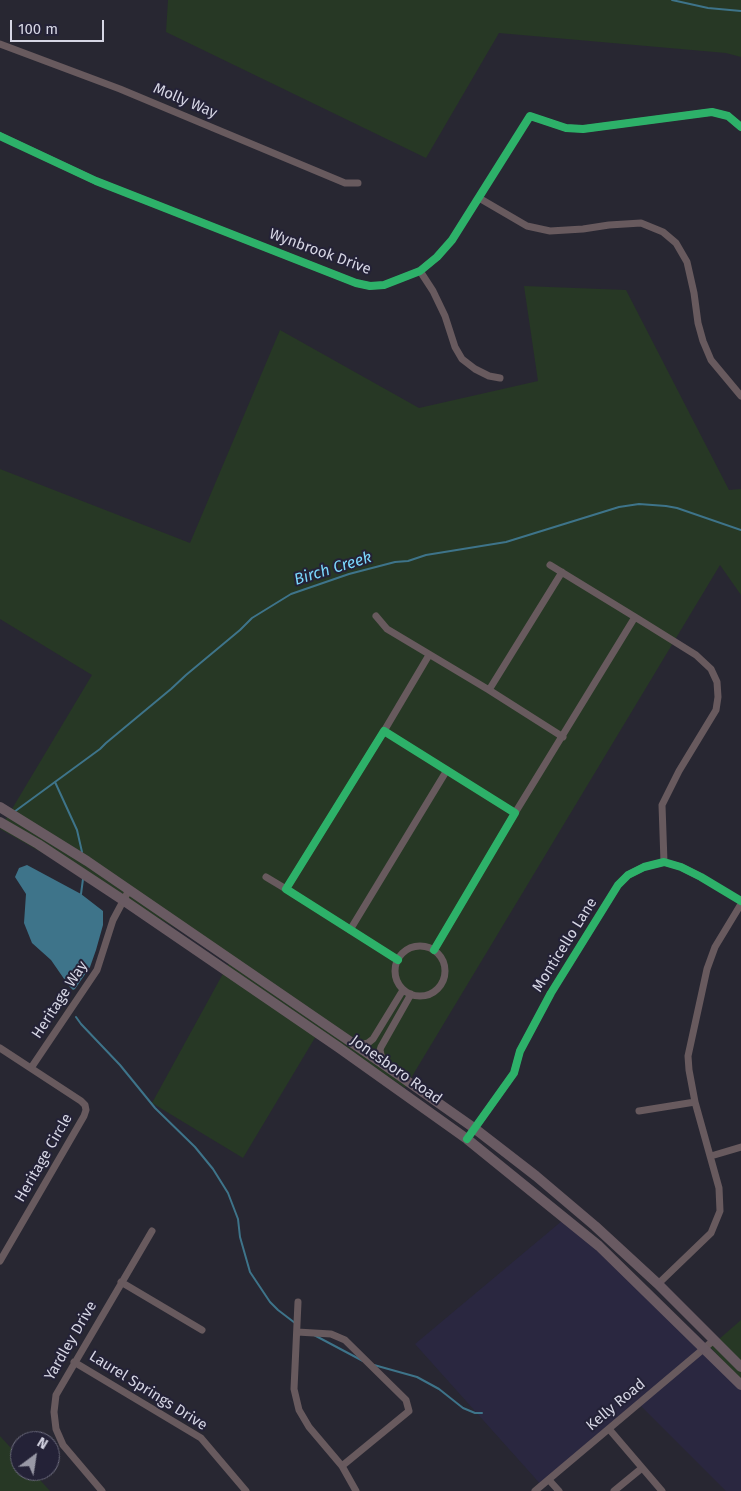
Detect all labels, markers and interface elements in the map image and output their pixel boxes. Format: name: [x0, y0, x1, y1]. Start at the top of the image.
scale bar: [12, 10, 106, 42]
text: 100 m: [18, 20, 58, 38]
street label: Molly Way: [150, 79, 220, 123]
street label: Wynbrook Drive: [267, 225, 373, 279]
water label: Birch Creek: [292, 548, 374, 590]
street label: Monticello Lane: [529, 895, 601, 995]
street label: Heritage Way: [28, 958, 92, 1042]
street label: Jonesboro Road: [347, 1032, 445, 1108]
street label: Heritage Circle: [11, 1111, 77, 1205]
street label: Yardley Drive: [41, 1298, 101, 1384]
street label: Laurel Springs Drive: [86, 1347, 210, 1435]
street label: Kelly Road: [583, 1375, 649, 1435]
north arrow: [10, 1431, 60, 1481]
text: N: [34, 1434, 51, 1453]

